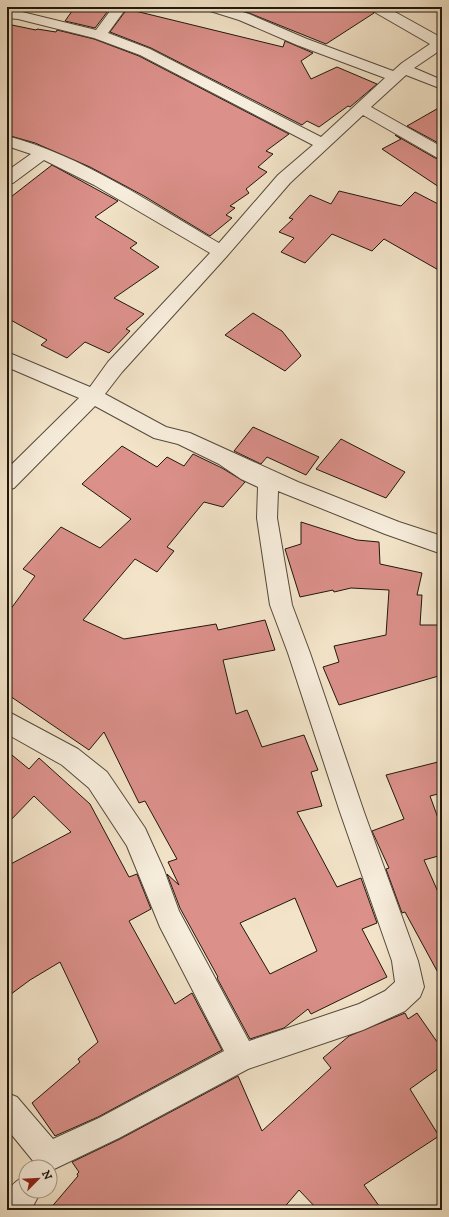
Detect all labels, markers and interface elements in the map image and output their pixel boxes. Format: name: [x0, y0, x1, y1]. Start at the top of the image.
north arrow: [18, 1159, 58, 1199]
text: N: [38, 1168, 54, 1182]

